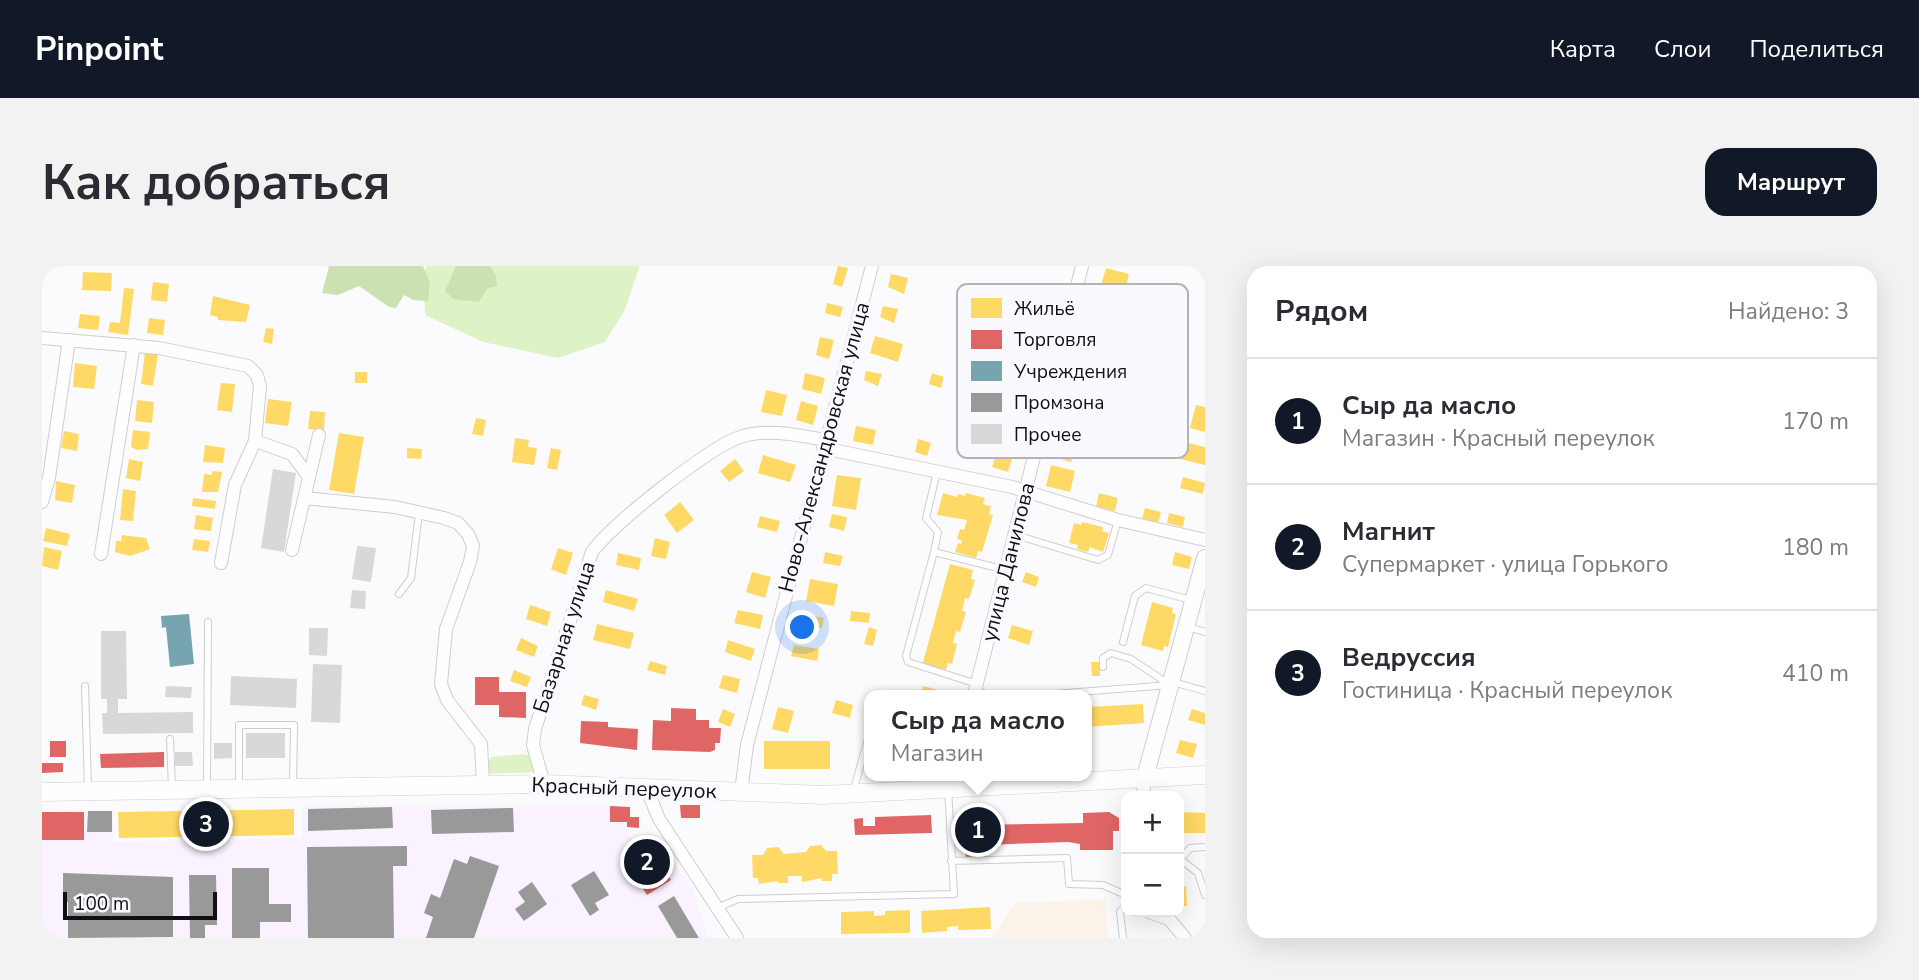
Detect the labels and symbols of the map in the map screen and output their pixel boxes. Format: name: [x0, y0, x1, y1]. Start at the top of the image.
legend: [957, 284, 1188, 458]
text: Жильё: [1014, 296, 1075, 322]
street label: Ново-Александровская улица: [772, 299, 876, 595]
text: Торговля: [1014, 327, 1097, 353]
text: Учреждения: [1013, 359, 1127, 385]
text: Промзона: [1014, 390, 1105, 416]
text: Прочее: [1014, 422, 1081, 448]
street label: улица Данилова: [975, 480, 1041, 644]
street label: Базарная улица: [526, 557, 602, 717]
your location: [785, 610, 819, 644]
street label: Красный переулок: [531, 771, 718, 805]
pin: 3: [183, 798, 229, 850]
pin: 1: [955, 804, 1001, 856]
pin: 2: [624, 836, 670, 888]
scale bar: [63, 889, 217, 921]

